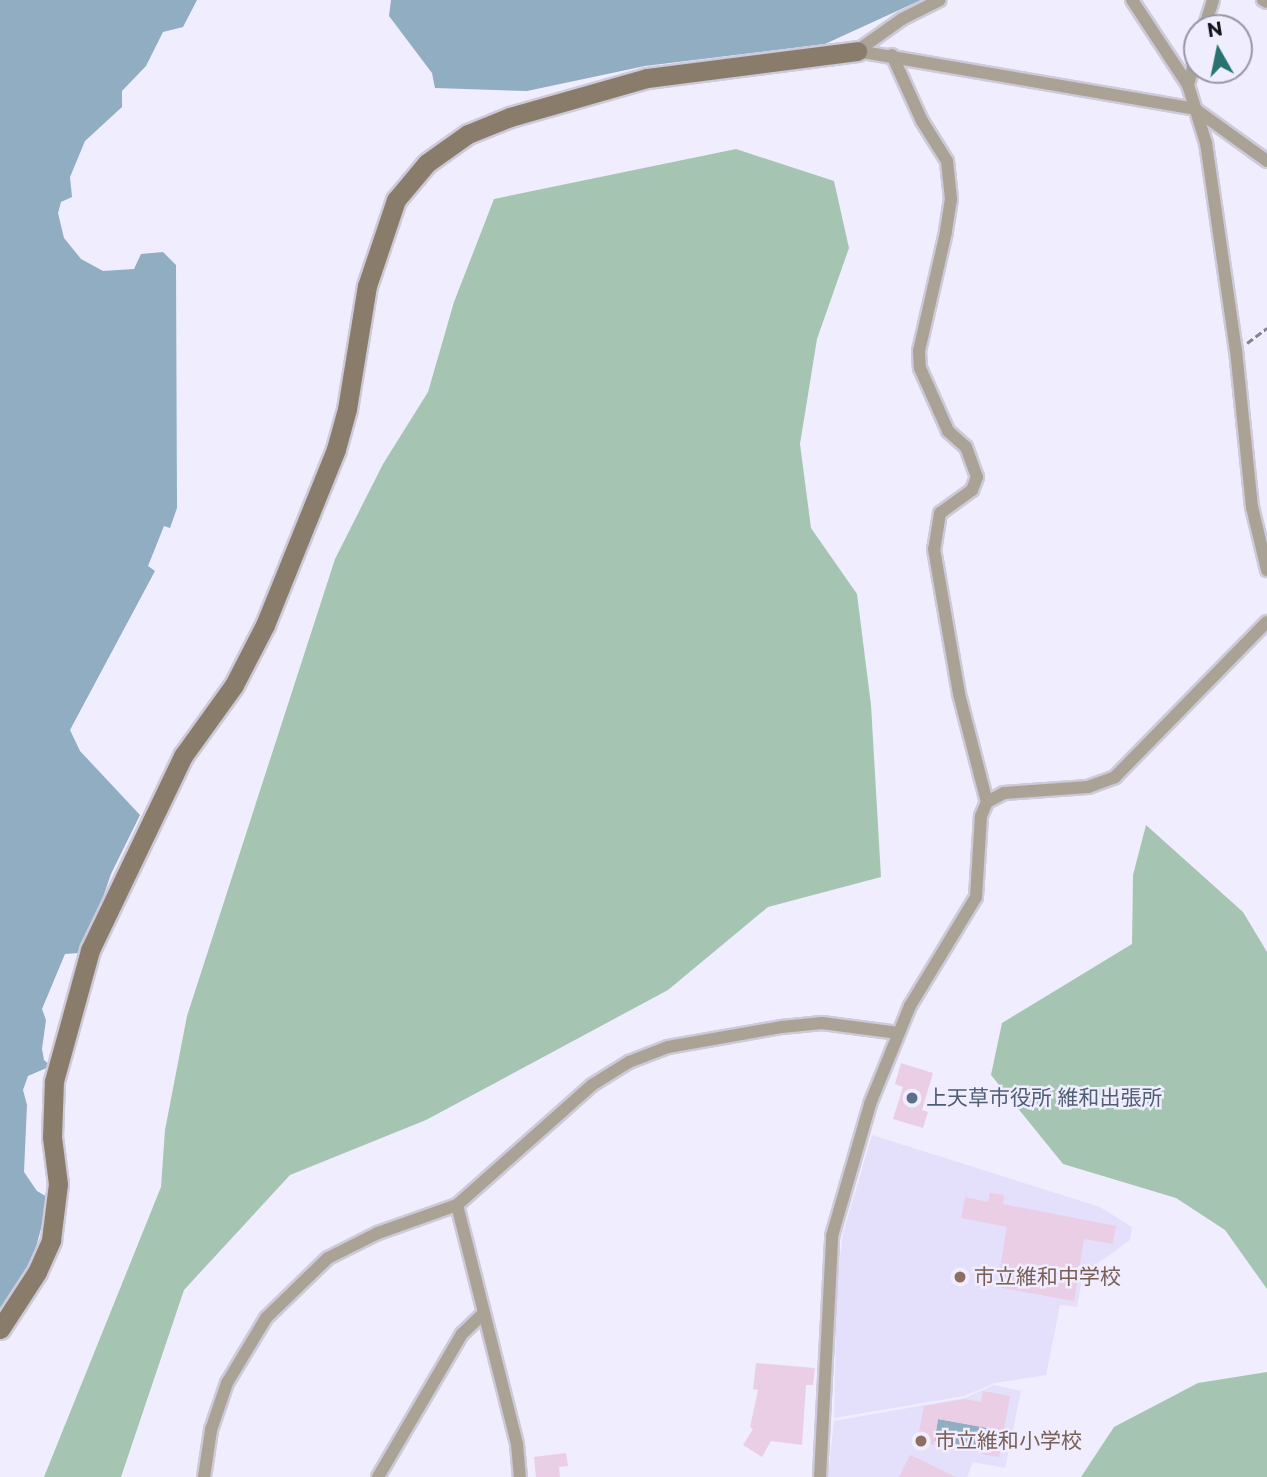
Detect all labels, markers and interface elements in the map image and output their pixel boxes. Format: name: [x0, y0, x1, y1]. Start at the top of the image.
north arrow: [1183, 14, 1253, 84]
text: N: [1206, 17, 1224, 42]
place label: 上天草市役所 維和出張所: [926, 1085, 1163, 1111]
marker: 上天草市役所 維和出張所: [904, 1090, 920, 1106]
place label: 市立維和中学校: [974, 1264, 1121, 1290]
marker: 市立維和中学校: [952, 1269, 968, 1285]
place label: 市立維和小学校: [935, 1428, 1082, 1454]
marker: 市立維和小学校: [913, 1433, 929, 1449]

